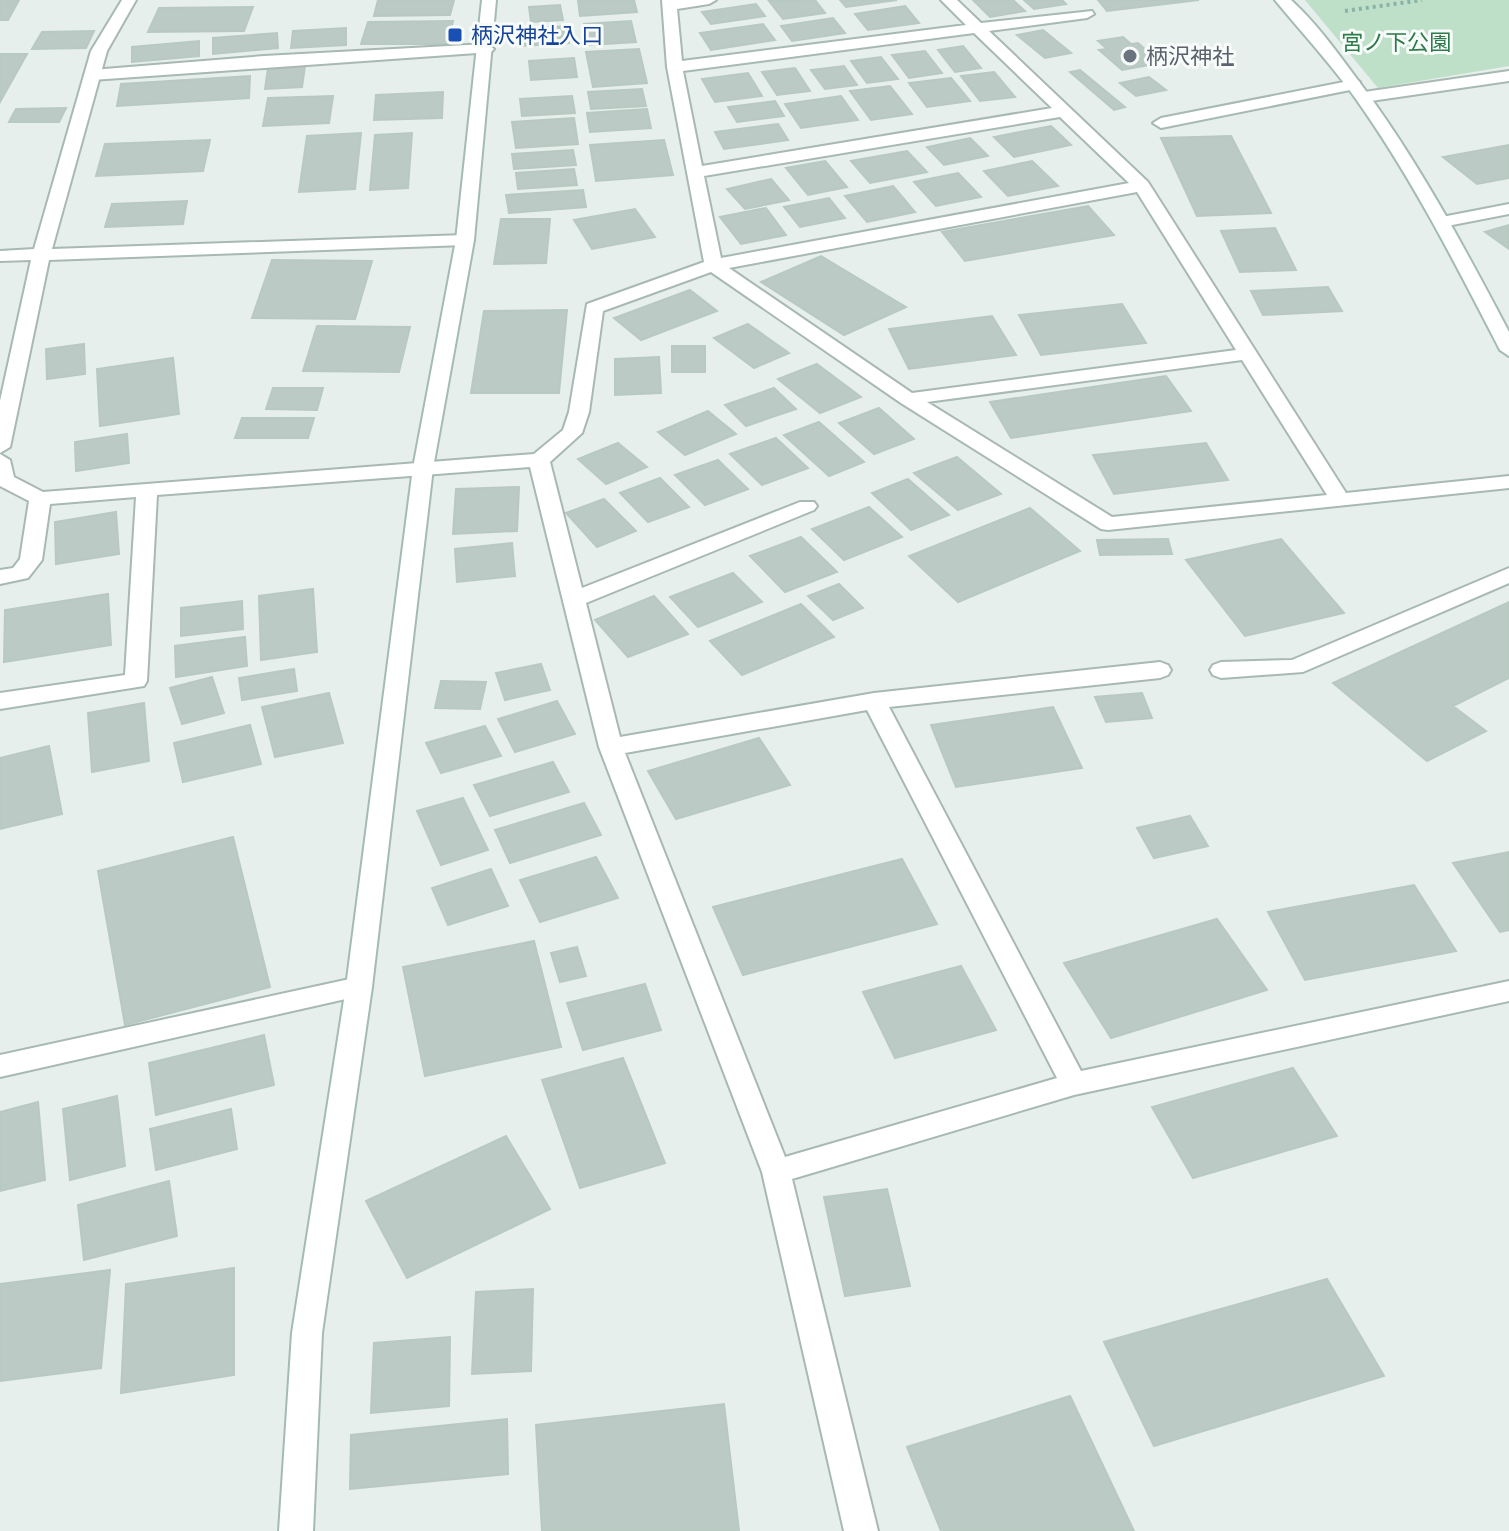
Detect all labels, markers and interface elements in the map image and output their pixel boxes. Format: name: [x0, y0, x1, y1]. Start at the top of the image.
place label: 柄沢神社入口: [471, 24, 603, 51]
marker: 柄沢神社入口: [446, 26, 464, 44]
park label: 宮ノ下公園: [1341, 31, 1451, 58]
place label: 柄沢神社: [1146, 45, 1234, 72]
marker: 柄沢神社: [1121, 47, 1139, 65]

